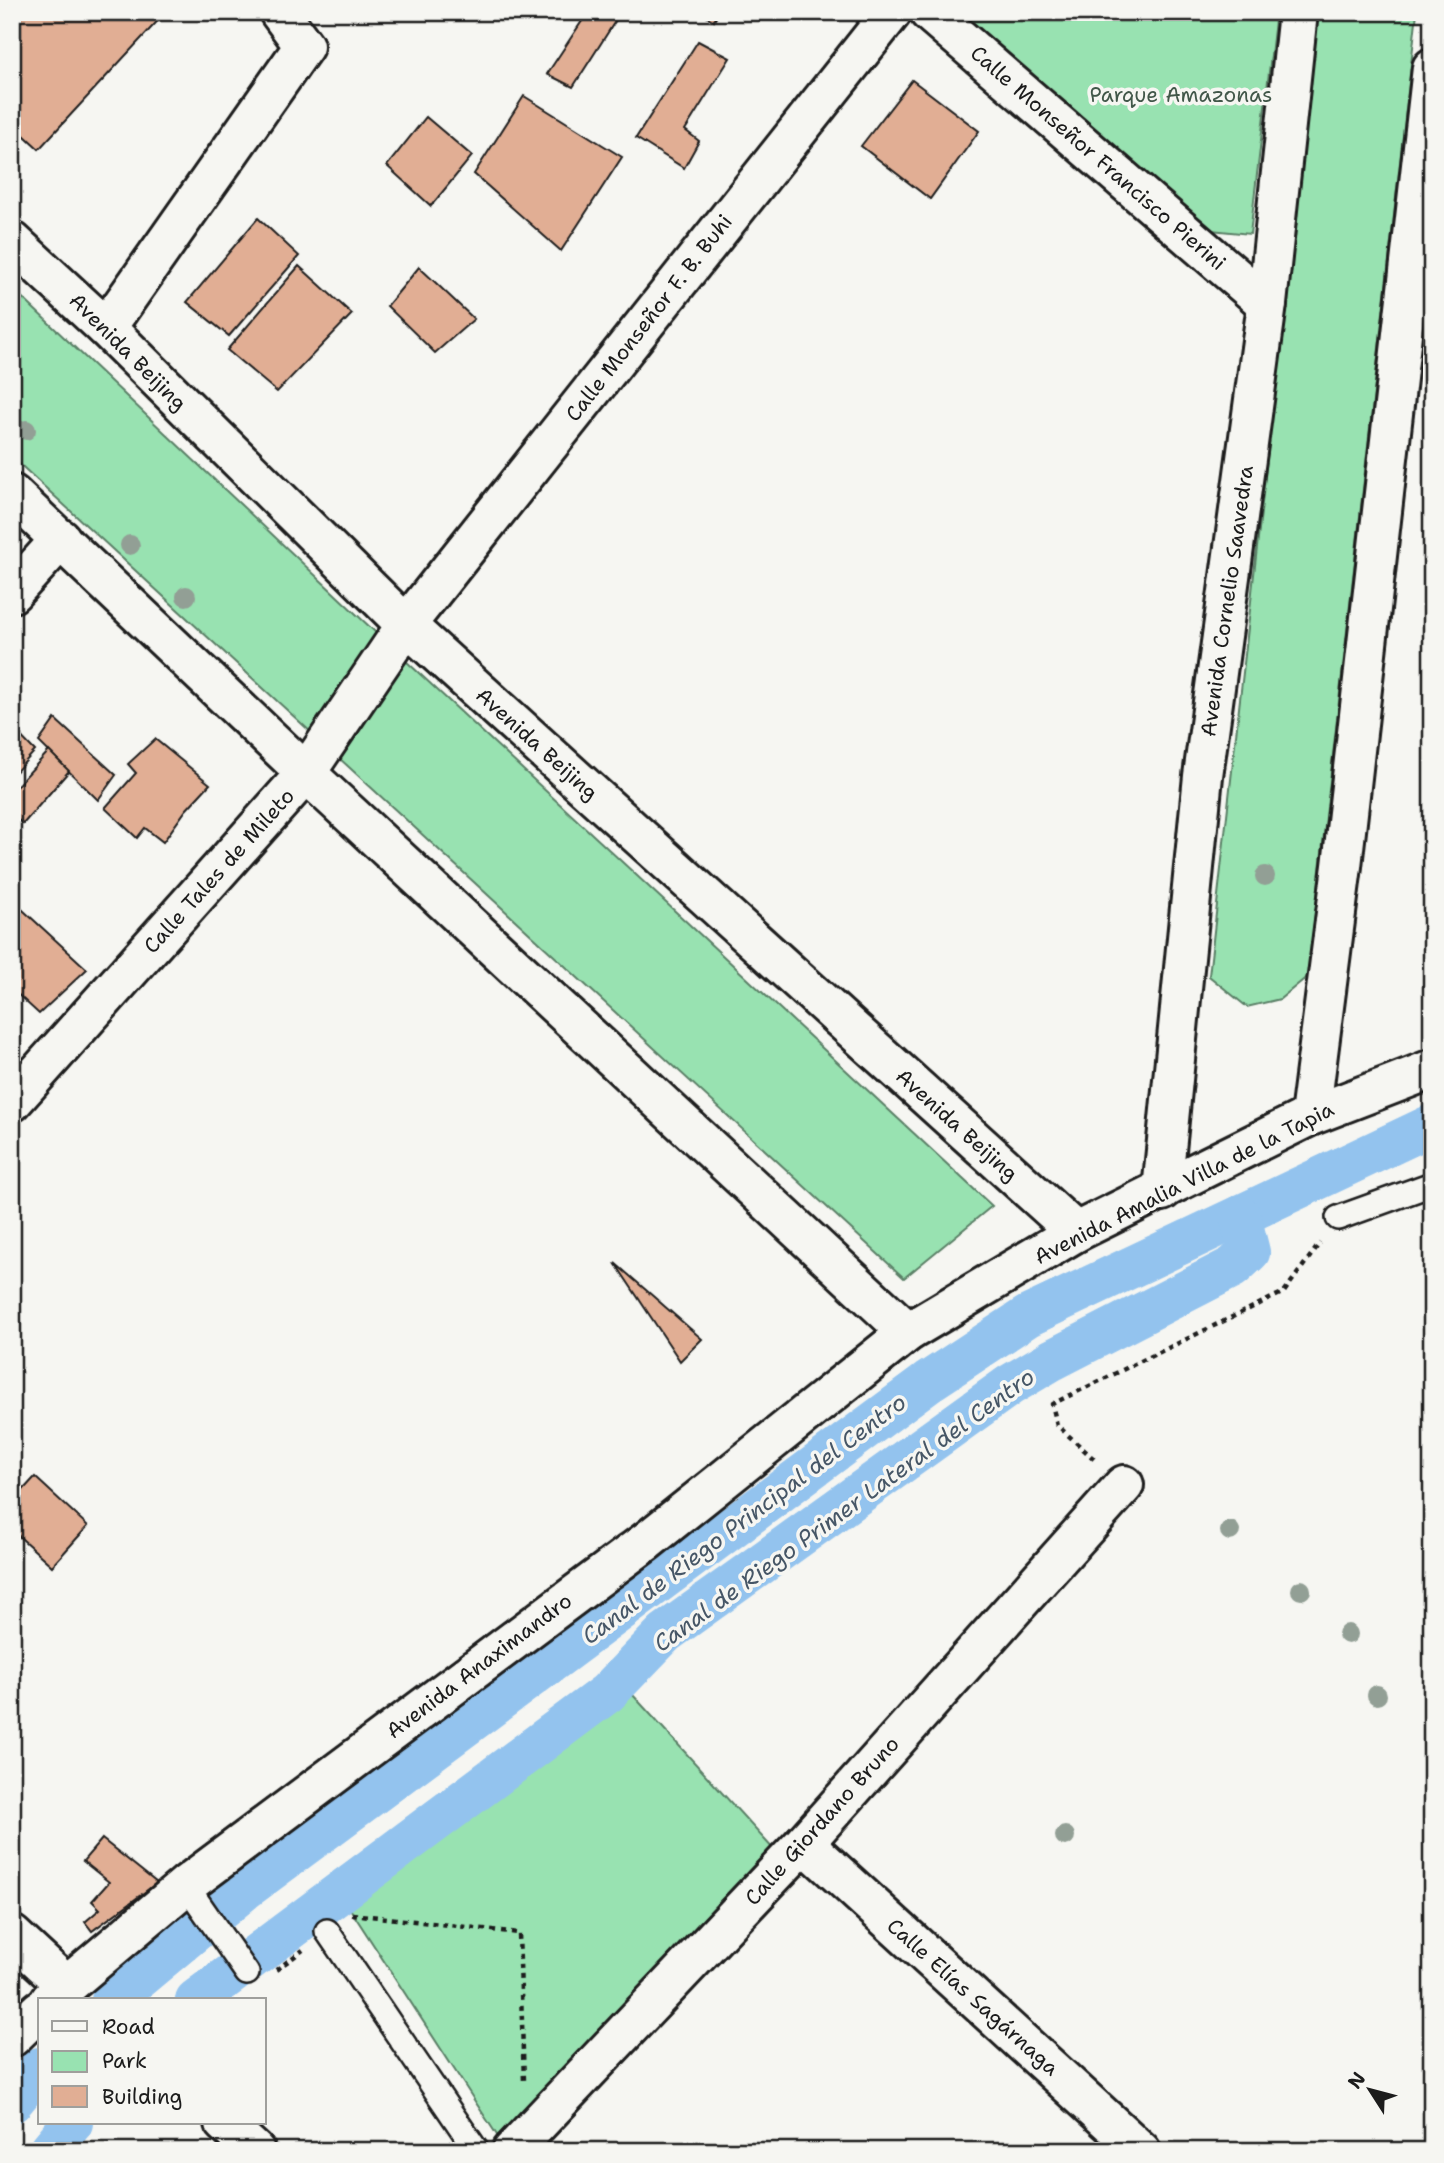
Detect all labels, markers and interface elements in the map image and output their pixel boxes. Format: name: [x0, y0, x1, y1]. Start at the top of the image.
street label: Calle Monseñor Francisco Pierini: [964, 39, 1232, 277]
park label: Parque Amazonas: [1090, 81, 1272, 109]
street label: Calle Monseñor F. B. Buhi: [559, 209, 739, 427]
street label: Avenida Beijing: [63, 287, 193, 417]
street label: Avenida Cornelio Saavedra: [1194, 464, 1260, 738]
street label: Avenida Beijing: [470, 681, 604, 807]
street label: Calle Tales de Mileto: [137, 783, 301, 959]
street label: Avenida Beijing: [890, 1062, 1024, 1188]
street label: Avenida Amalia Villa de la Tapia: [1029, 1095, 1339, 1271]
water label: Canal de Riego Primer Lateral del Centro: [648, 1362, 1040, 1658]
water label: Canal de Riego Principal del Centro: [576, 1387, 912, 1651]
street label: Avenida Anaximandro: [380, 1587, 578, 1745]
street label: Calle Giordano Bruno: [739, 1731, 905, 1911]
street label: Calle Elías Sagárnaga: [881, 1912, 1065, 2082]
legend: [38, 1998, 266, 2124]
text: Road: [102, 2013, 155, 2041]
text: Park: [102, 2047, 147, 2075]
north arrow: [1336, 2054, 1406, 2124]
text: N: [1342, 2067, 1371, 2094]
text: Building: [102, 2083, 182, 2111]

